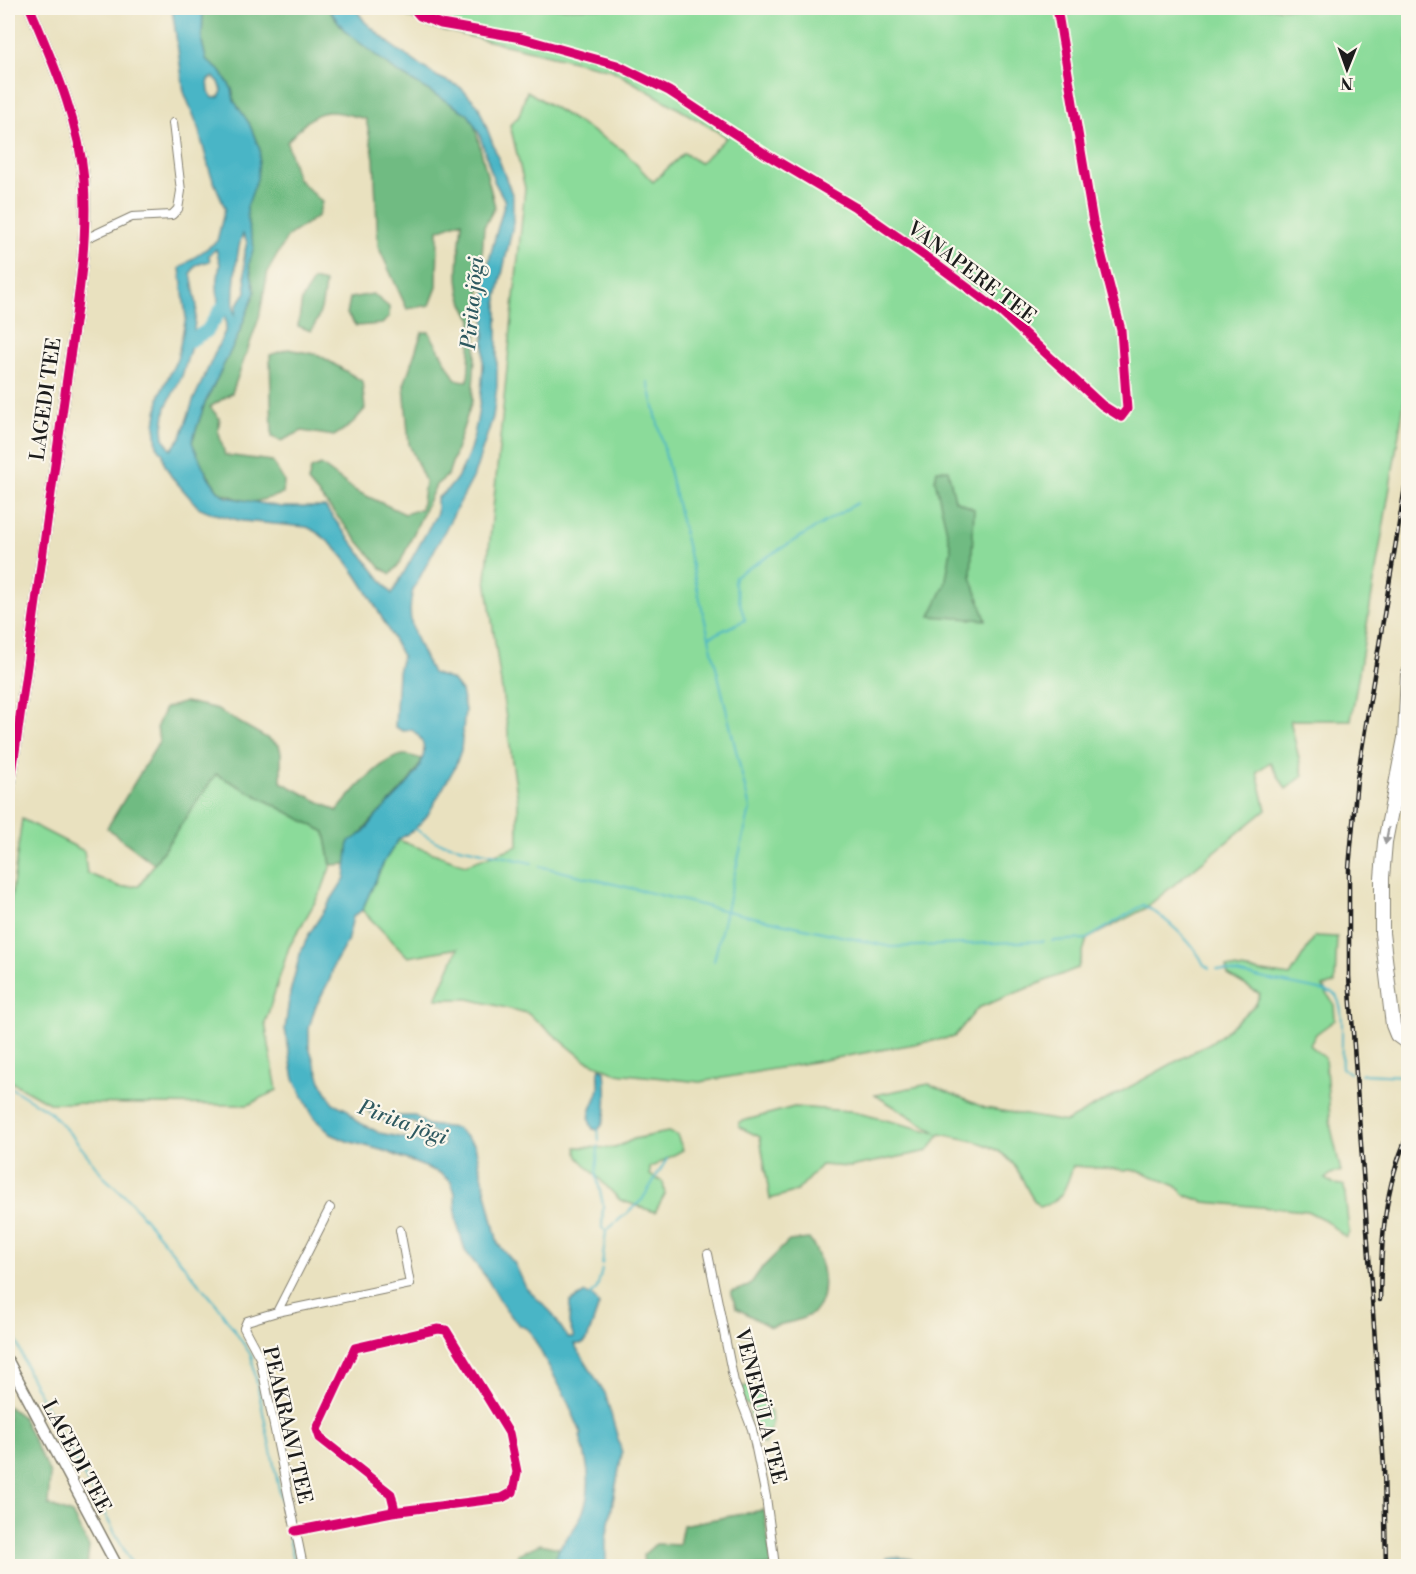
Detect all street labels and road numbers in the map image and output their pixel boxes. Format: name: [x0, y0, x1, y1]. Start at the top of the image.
street label: VANAPERE TEE: [901, 216, 1041, 330]
street label: LAGEDI TEE: [25, 336, 68, 462]
street label: VENEKÜLA TEE: [728, 1325, 792, 1487]
street label: PEAKRAAVI TEE: [256, 1344, 317, 1506]
street label: LAGEDI TEE: [35, 1396, 116, 1517]

